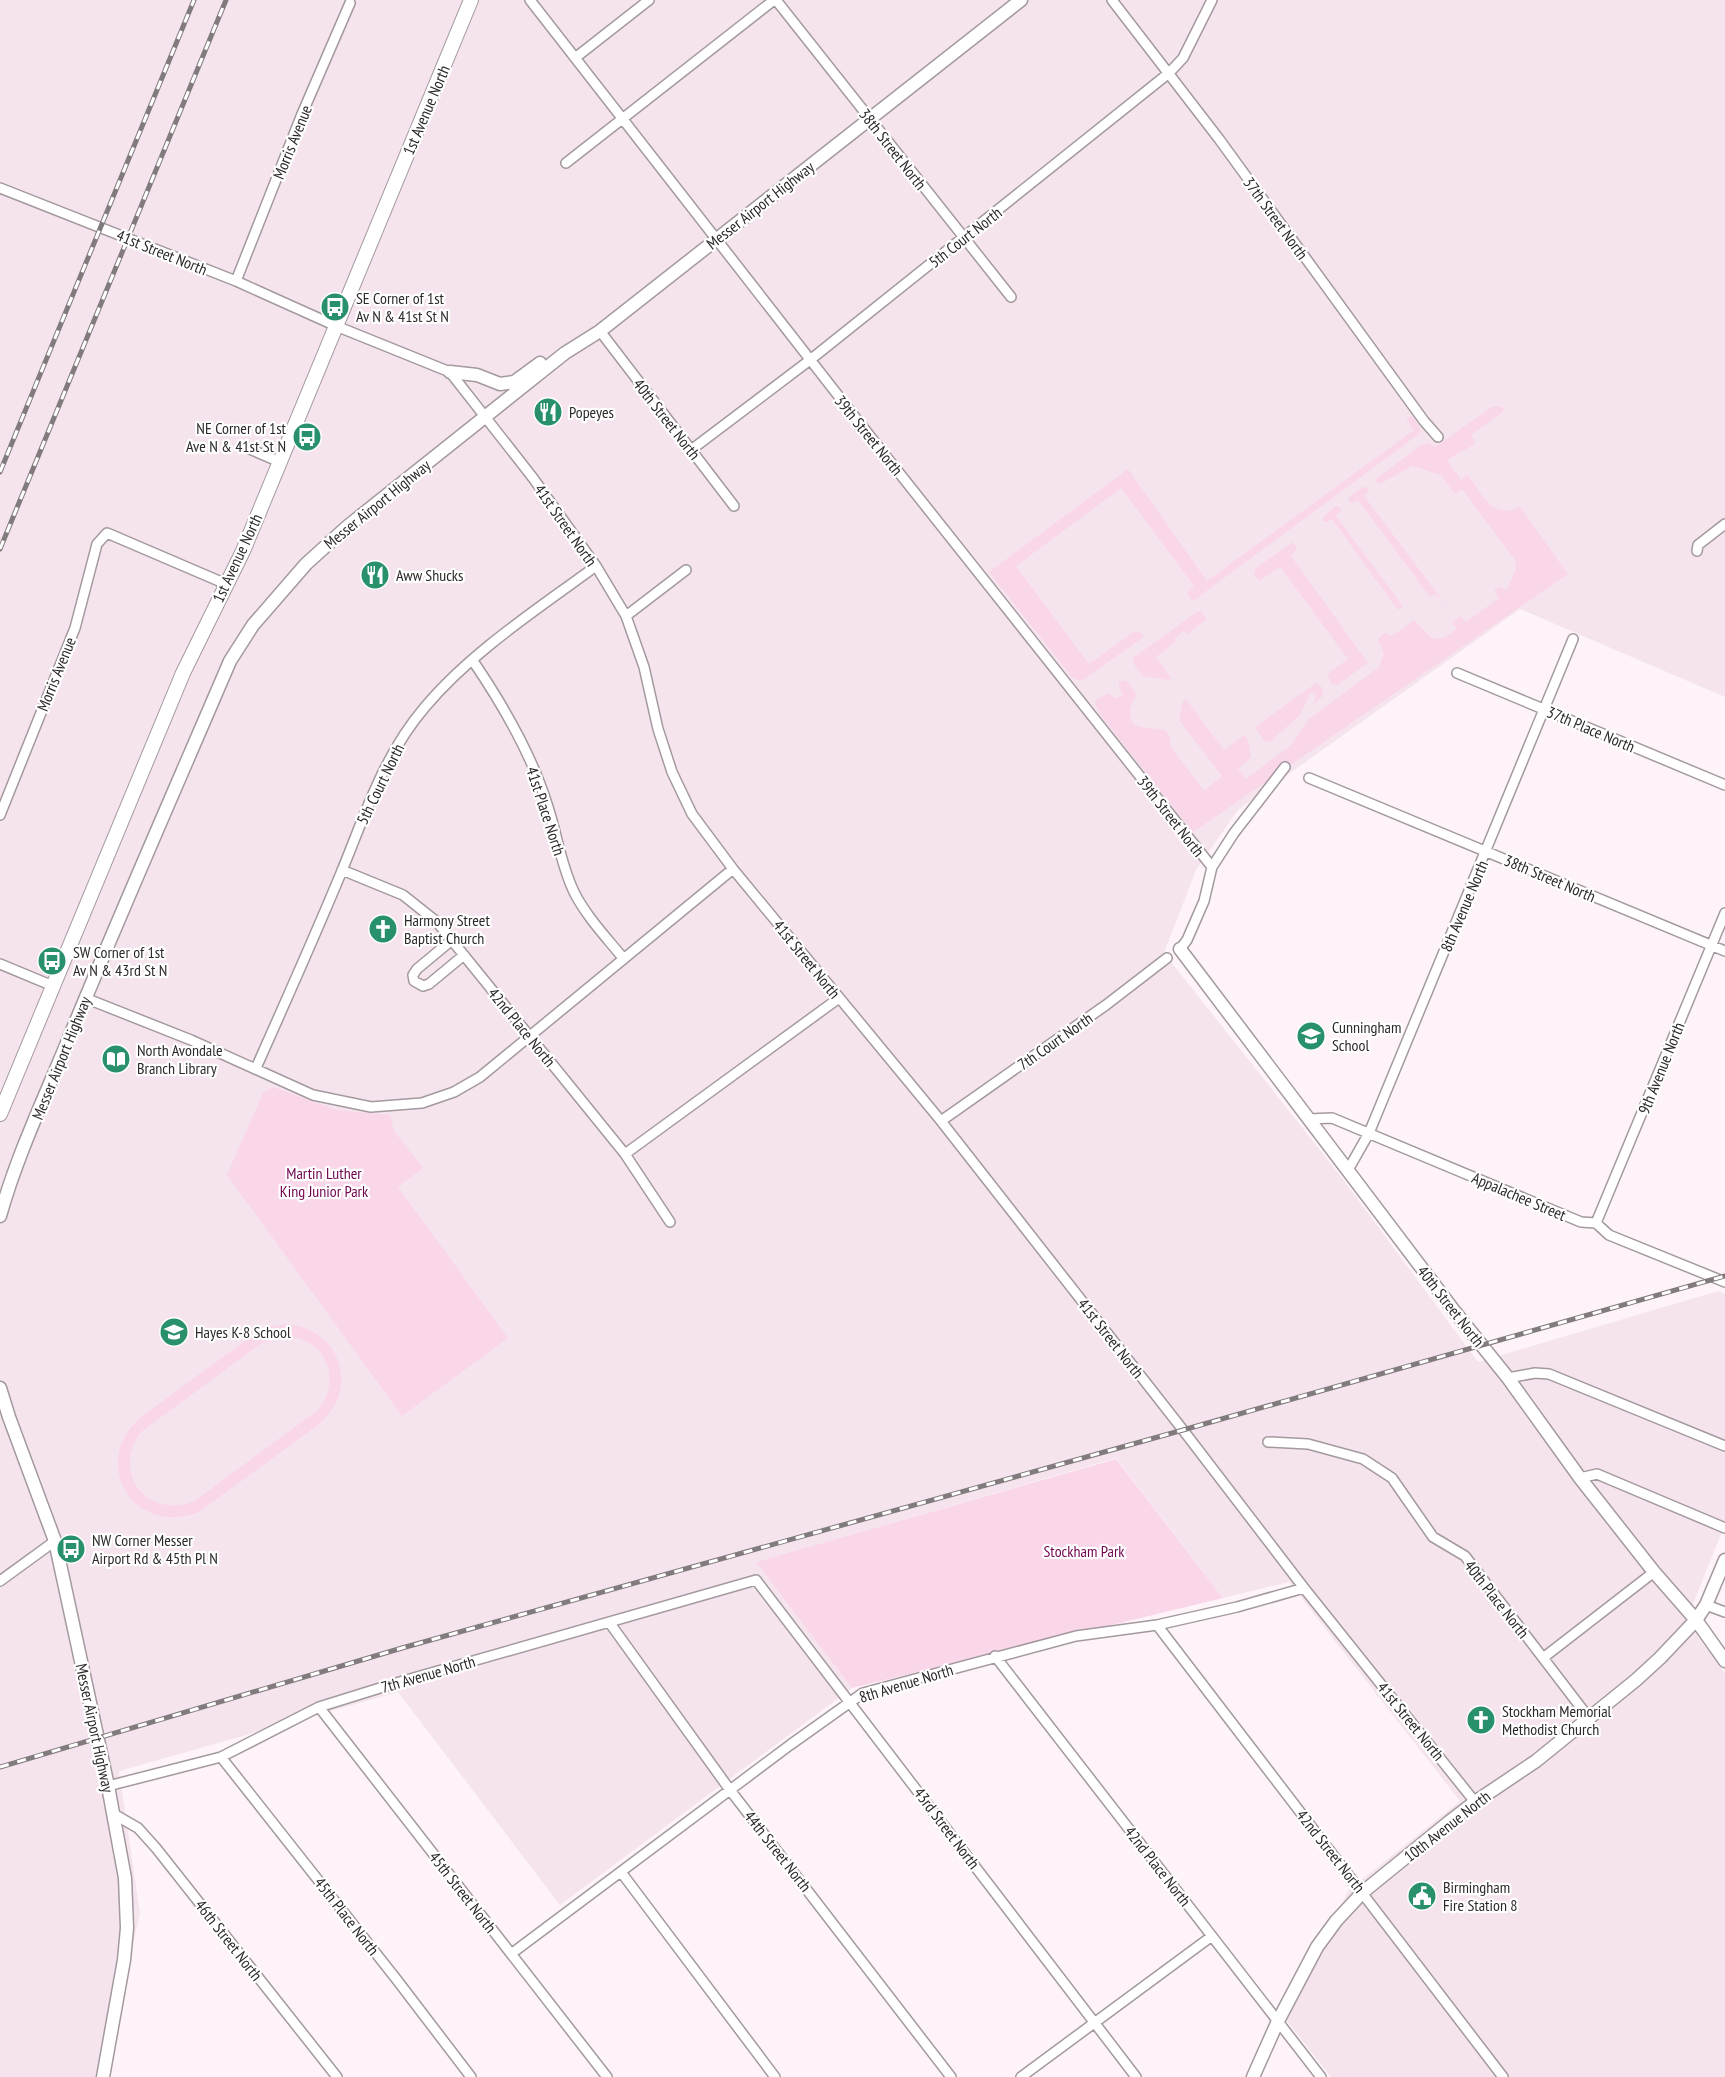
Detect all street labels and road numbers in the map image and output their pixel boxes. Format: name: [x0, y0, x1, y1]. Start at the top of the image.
street label: 1st Avenue North: [398, 62, 454, 158]
street label: Morris Avenue: [268, 102, 316, 182]
street label: 38th Street North: [855, 104, 931, 194]
street label: Messer Airport Highway: [702, 157, 818, 253]
street label: 37th Street North: [1239, 173, 1313, 263]
street label: 5th Court North: [925, 202, 1005, 272]
street label: 41st Street North: [114, 225, 210, 279]
street label: 40th Street North: [629, 374, 705, 464]
street label: 39th Street North: [831, 391, 907, 479]
street label: Messer Airport Highway: [320, 455, 434, 553]
street label: 41st Street North: [530, 480, 602, 570]
street label: 1st Avenue North: [208, 510, 266, 606]
street label: Morris Avenue: [32, 634, 80, 714]
street label: 37th Place North: [1544, 702, 1638, 756]
street label: 5th Court North: [352, 740, 408, 828]
street label: 41st Place North: [522, 764, 570, 858]
street label: 39th Street North: [1133, 771, 1209, 861]
street label: 38th Street North: [1501, 850, 1599, 906]
street label: 8th Avenue North: [1436, 857, 1492, 955]
street label: 41st Street North: [769, 915, 845, 1003]
street label: 42nd Place North: [484, 983, 560, 1071]
street label: Messer Airport Highway: [27, 993, 95, 1123]
street label: 7th Court North: [1014, 1008, 1096, 1074]
street label: 9th Avenue North: [1634, 1019, 1688, 1117]
street label: Appalachee Street: [1469, 1167, 1570, 1225]
street label: 40th Street North: [1413, 1261, 1489, 1351]
street label: 41st Street North: [1074, 1294, 1148, 1382]
street label: 40th Place North: [1460, 1556, 1534, 1642]
street label: 7th Avenue North: [379, 1651, 477, 1697]
street label: 8th Avenue North: [857, 1659, 955, 1707]
street label: Messer Airport Highway: [72, 1662, 118, 1794]
street label: 41st Street North: [1373, 1677, 1449, 1765]
street label: 43rd Street North: [910, 1783, 984, 1873]
street label: 10th Avenue North: [1400, 1786, 1494, 1866]
street label: 42nd Street North: [1292, 1805, 1370, 1897]
street label: 44th Street North: [740, 1806, 816, 1896]
street label: 42nd Place North: [1120, 1822, 1196, 1910]
street label: 45th Street North: [425, 1847, 501, 1937]
street label: 45th Place North: [310, 1873, 384, 1959]
street label: 46th Street North: [191, 1895, 267, 1985]

